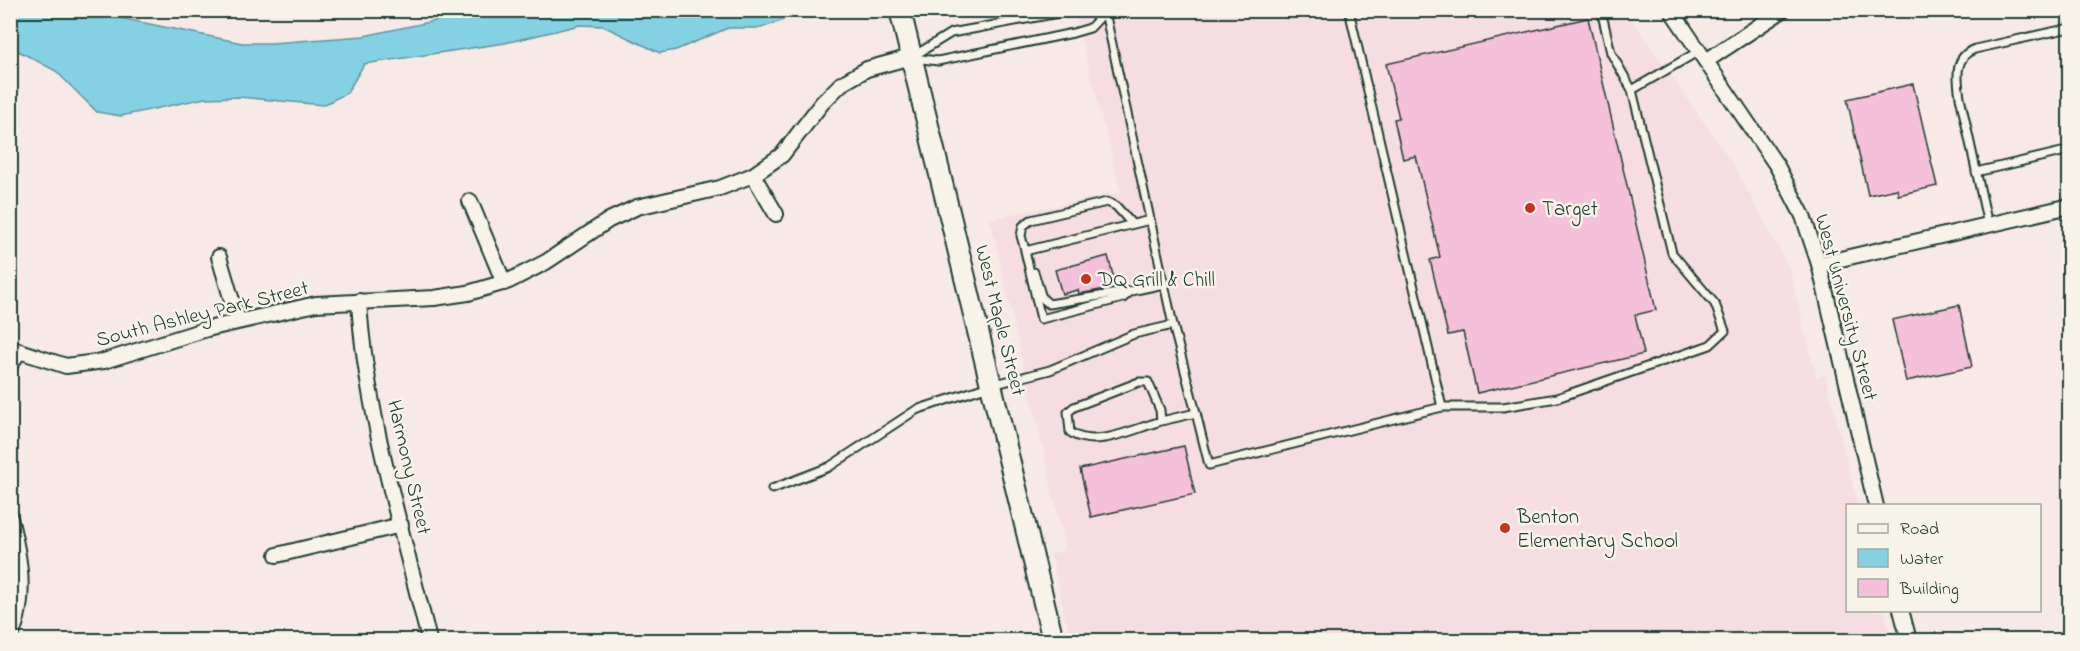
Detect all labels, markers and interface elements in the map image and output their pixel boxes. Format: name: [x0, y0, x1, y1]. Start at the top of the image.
place label: Target: [1542, 195, 1598, 227]
marker: Target: [1523, 201, 1537, 215]
street label: West University Street: [1804, 211, 1884, 405]
street label: West Maple Street: [966, 242, 1032, 399]
place label: DQ Grill & Chill: [1097, 266, 1215, 296]
marker: DQ Grill & Chill: [1079, 272, 1093, 286]
street label: South Ashley Park Street: [93, 274, 312, 358]
street label: Harmony Street: [376, 397, 438, 538]
place label: Benton Elementary School: [1516, 503, 1678, 559]
legend: [1846, 504, 2041, 612]
text: Road: [1900, 517, 1939, 543]
marker: Benton Elementary School: [1498, 521, 1512, 535]
text: Water: [1900, 547, 1944, 573]
text: Building: [1899, 577, 1959, 604]

